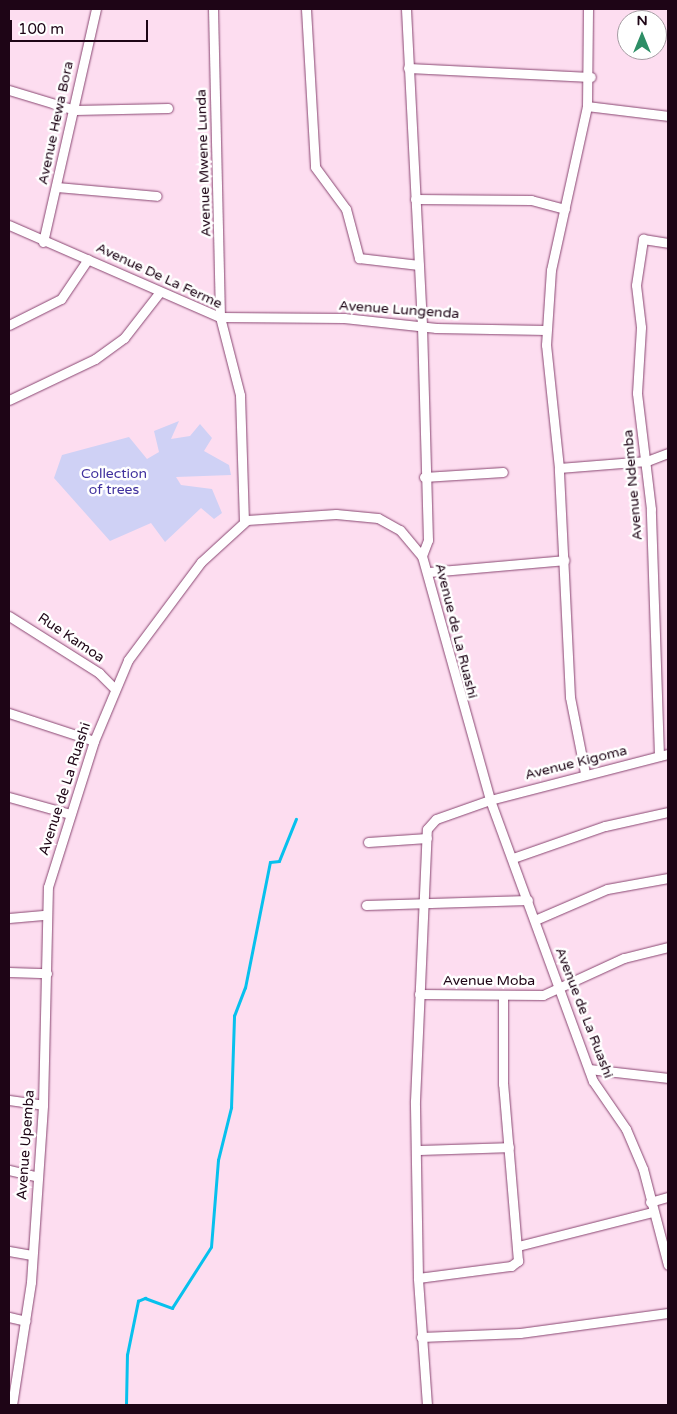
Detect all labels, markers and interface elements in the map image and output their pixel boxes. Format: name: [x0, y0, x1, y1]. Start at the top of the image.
scale bar: [12, 10, 150, 42]
north arrow: [617, 10, 667, 60]
text: N: [636, 12, 648, 29]
text: 100 m: [18, 20, 64, 38]
street label: Avenue Hewa Bora: [35, 60, 77, 186]
street label: Avenue Mwene Lunda: [193, 89, 215, 237]
street label: Avenue De La Ferme: [93, 239, 225, 313]
street label: Avenue Lungenda: [338, 297, 460, 323]
street label: Avenue Ndemba: [620, 429, 646, 541]
park label: Collection of trees: [81, 466, 147, 498]
street label: Avenue de La Ruashi: [431, 562, 481, 700]
street label: Rue Kamoa: [35, 610, 107, 666]
street label: Avenue de La Ruashi: [36, 720, 94, 858]
street label: Avenue Kigoma: [523, 742, 629, 784]
street label: Avenue de La Ruashi: [551, 945, 617, 1081]
street label: Avenue Moba: [443, 973, 535, 989]
street label: Avenue Upemba: [14, 1089, 38, 1201]

